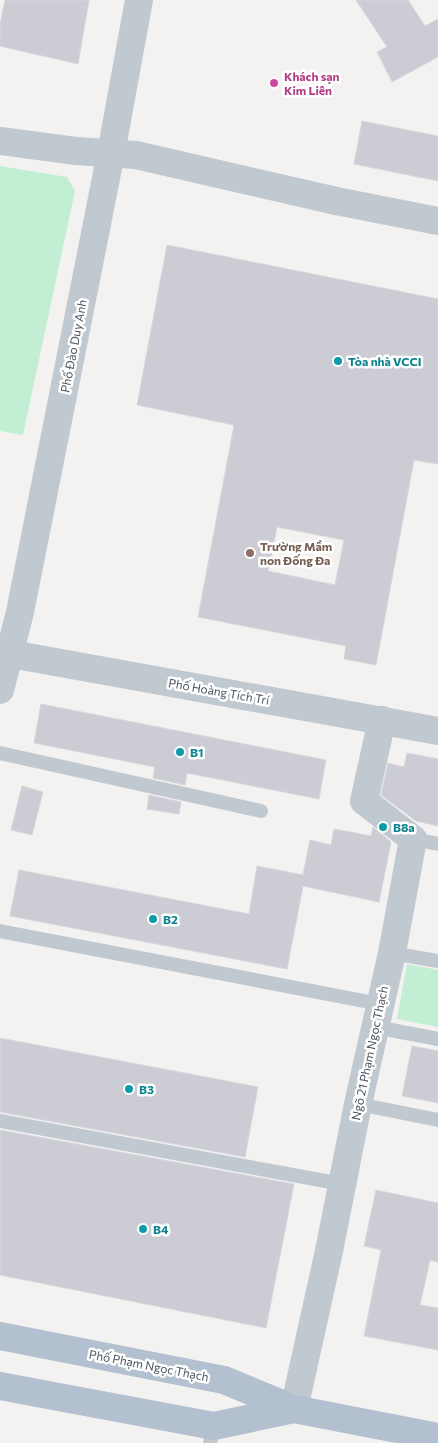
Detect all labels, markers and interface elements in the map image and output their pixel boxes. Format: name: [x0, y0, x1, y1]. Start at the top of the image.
place label: Khách sạn Kim Liên: [284, 69, 339, 97]
marker: Khách sạn Kim Liên: [268, 77, 280, 89]
street label: Phố Đào Duy Anh: [57, 298, 89, 394]
place label: Tòa nhà VCCI: [348, 354, 422, 368]
marker: Tòa nhà VCCI: [332, 355, 344, 367]
place label: Trường Mầm non Đống Đa: [260, 539, 332, 567]
marker: Trường Mầm non Đống Đa: [244, 547, 256, 559]
street label: Phố Hoàng Tích Trí: [167, 675, 272, 707]
place label: B1: [190, 745, 203, 759]
marker: B1: [174, 746, 186, 758]
place label: B8a: [393, 820, 415, 834]
marker: B8a: [377, 821, 389, 833]
place label: B2: [163, 912, 178, 926]
marker: B2: [147, 913, 159, 925]
street label: Ngõ 21 Phạm Ngọc Thạch: [348, 985, 390, 1121]
place label: B3: [139, 1082, 154, 1096]
marker: B3: [123, 1083, 135, 1095]
place label: B4: [153, 1222, 169, 1236]
marker: B4: [137, 1223, 149, 1235]
street label: Phố Phạm Ngọc Thạch: [88, 1347, 210, 1383]

